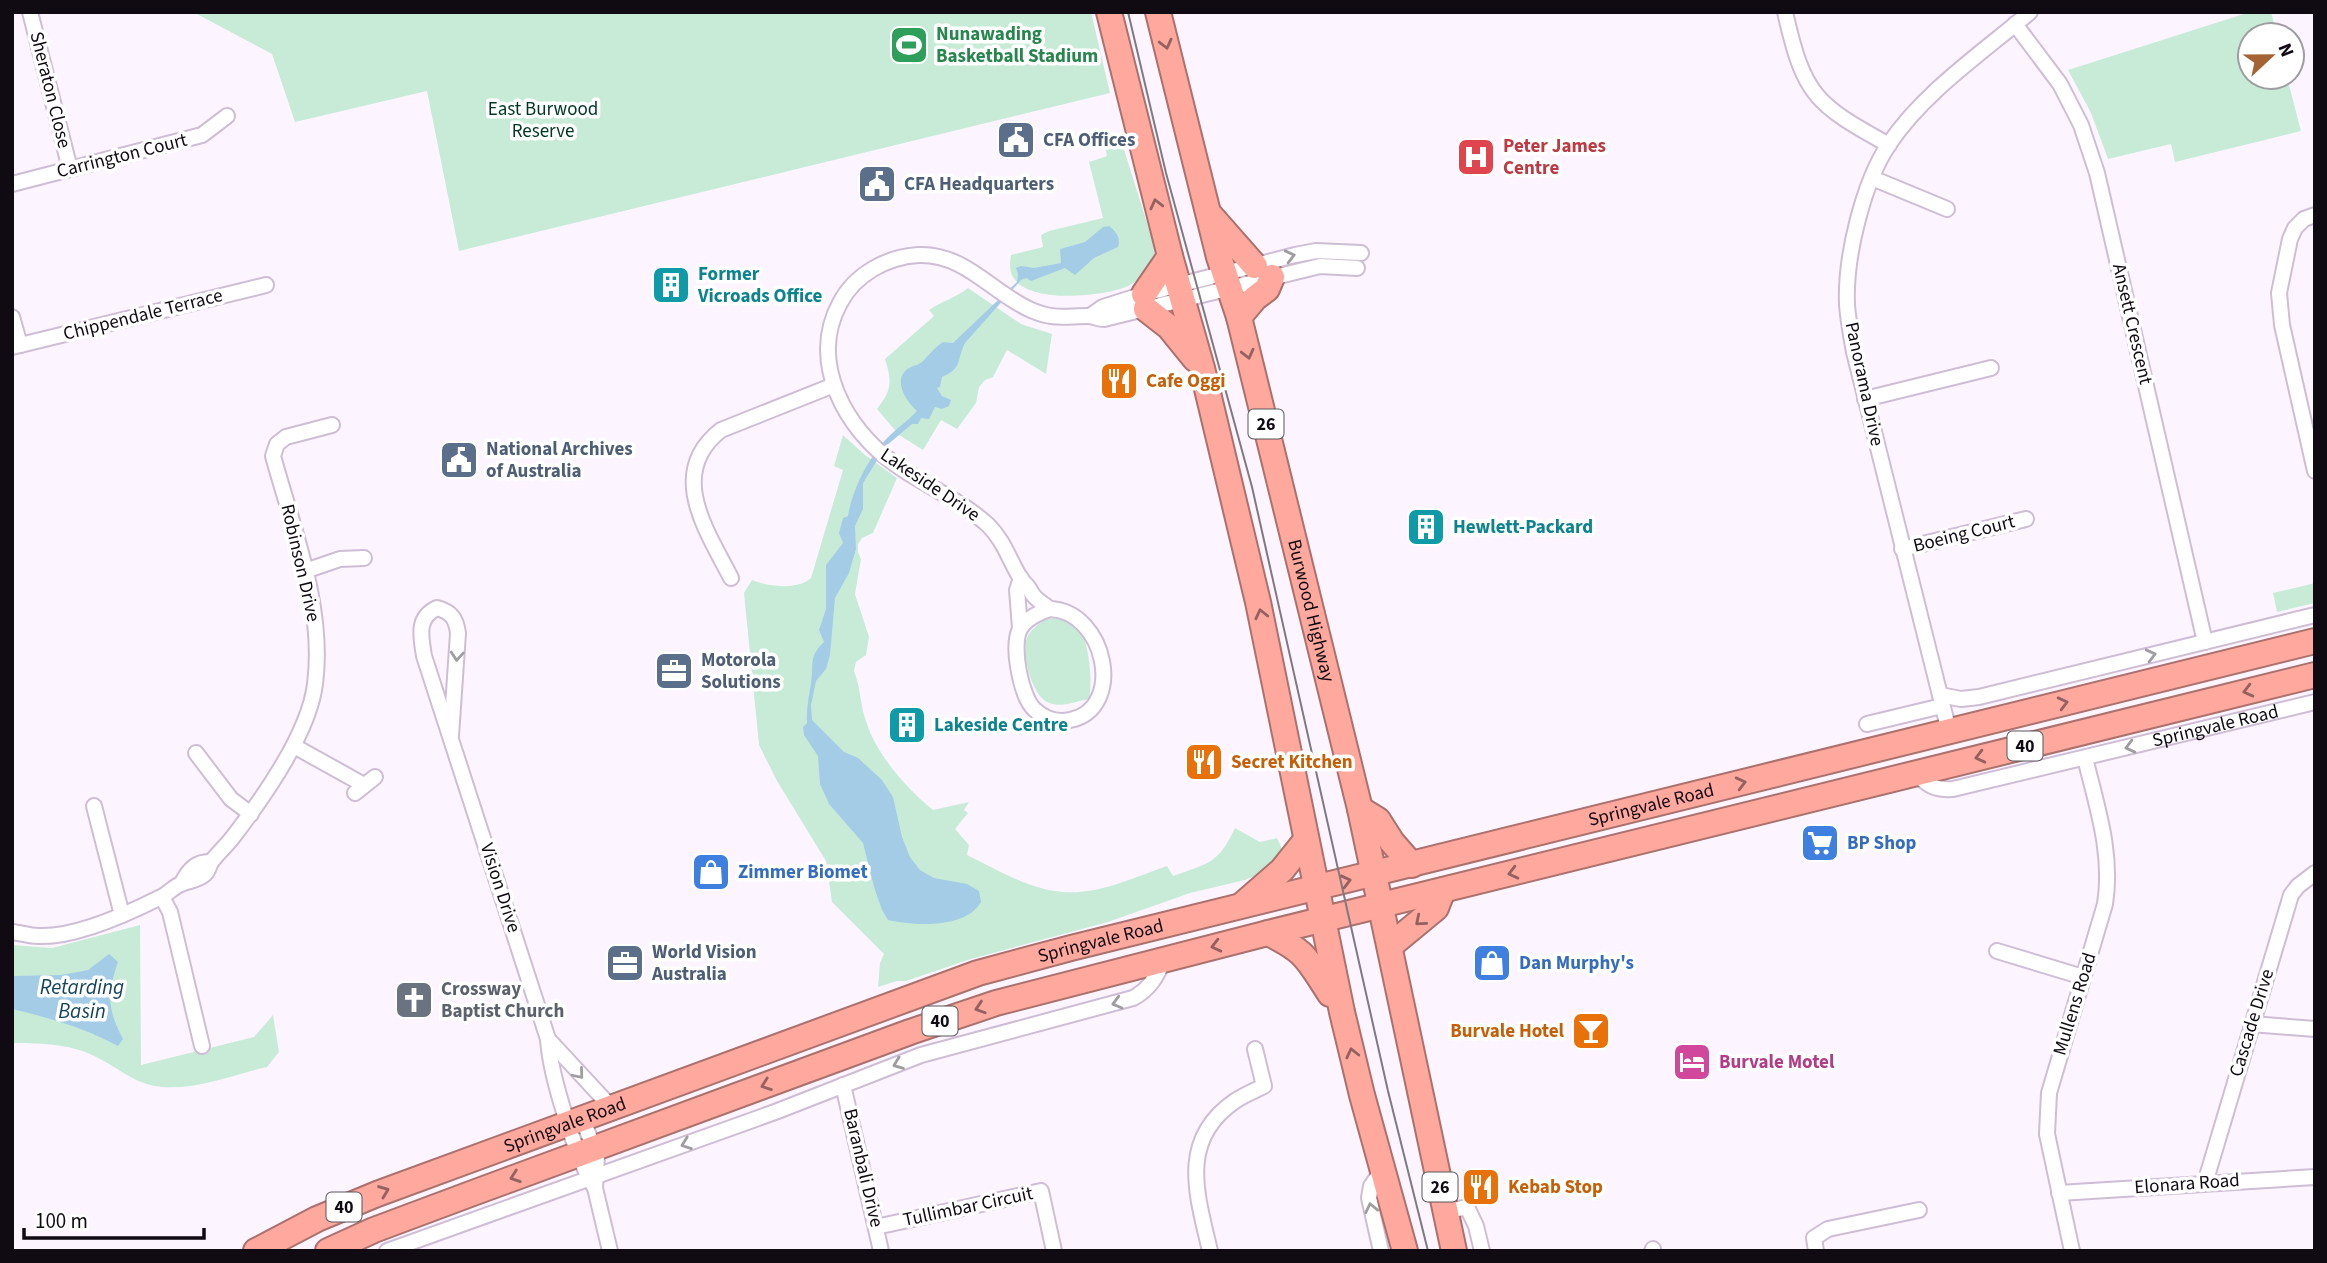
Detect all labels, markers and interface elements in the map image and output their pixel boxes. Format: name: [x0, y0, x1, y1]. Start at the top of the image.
place label: Nunawading Basketball Stadium: [936, 21, 1098, 70]
north arrow: [2236, 21, 2306, 91]
sports icon: Nunawading Basketball Stadium: [888, 24, 930, 66]
street label: Sheraton Close: [22, 29, 78, 151]
one-way arrow: [1158, 38, 1172, 50]
text: N: [2270, 39, 2300, 61]
park label: East Burwood Reserve: [488, 96, 598, 145]
public building icon: CFA Offices: [995, 119, 1037, 161]
street label: Carrington Court: [54, 127, 191, 185]
place label: CFA Offices: [1043, 127, 1135, 154]
place label: Peter James Centre: [1503, 133, 1606, 182]
hospital icon: Peter James Centre: [1455, 136, 1497, 178]
public building icon: CFA Headquarters: [856, 163, 898, 205]
place label: CFA Headquarters: [904, 171, 1054, 198]
one-way arrow: [1150, 198, 1164, 210]
one-way arrow: [1283, 250, 1295, 264]
place label: Former Vicroads Office: [697, 261, 823, 310]
street label: Ansett Crescent: [2105, 261, 2159, 388]
building icon: Former Vicroads Office: [650, 264, 692, 306]
street label: Chippendale Terrace: [61, 282, 225, 348]
street label: Panorama Drive: [1838, 319, 1890, 449]
one-way arrow: [1240, 347, 1254, 359]
restaurant icon: Cafe Oggi: [1098, 360, 1140, 402]
place label: Cafe Oggi: [1146, 368, 1226, 395]
road number: 26: [1248, 410, 1284, 438]
place label: National Archives of Australia: [486, 436, 633, 485]
public building icon: National Archives of Australia: [438, 439, 480, 481]
street label: Lakeside Drive: [875, 442, 985, 528]
street label: Robinson Drive: [273, 501, 327, 625]
building icon: Hewlett-Packard: [1405, 506, 1447, 548]
street label: Boeing Court: [1910, 508, 2018, 560]
place label: Hewlett-Packard: [1453, 514, 1593, 541]
street label: Burwood Highway: [1281, 536, 1342, 685]
one-way arrow: [1255, 608, 1269, 620]
place label: Motorola Solutions: [701, 647, 781, 696]
one-way arrow: [2145, 649, 2157, 663]
office icon: Motorola Solutions: [653, 650, 695, 692]
one-way arrow: [450, 651, 465, 662]
one-way arrow: [2243, 683, 2255, 697]
one-way arrow: [2057, 697, 2069, 711]
street label: Springvale Road: [2150, 698, 2281, 754]
building icon: Lakeside Centre: [886, 704, 928, 746]
place label: Lakeside Centre: [934, 712, 1068, 739]
road number: 40: [2008, 732, 2042, 760]
one-way arrow: [2124, 739, 2136, 753]
restaurant icon: Secret Kitchen: [1183, 741, 1225, 783]
place label: Secret Kitchen: [1231, 749, 1353, 776]
one-way arrow: [1974, 749, 1986, 763]
street label: Springvale Road: [1585, 776, 1717, 833]
one-way arrow: [1735, 777, 1747, 791]
supermarket icon: BP Shop: [1799, 822, 1841, 864]
place label: BP Shop: [1847, 830, 1917, 857]
street label: Vision Drive: [473, 840, 527, 936]
shop icon: Zimmer Biomet: [690, 851, 732, 893]
place label: Zimmer Biomet: [738, 859, 868, 886]
one-way arrow: [1507, 865, 1519, 879]
one-way arrow: [1339, 875, 1351, 889]
street label: Springvale Road: [1035, 912, 1166, 970]
one-way arrow: [1416, 913, 1429, 925]
one-way arrow: [1210, 938, 1222, 952]
place label: World Vision Australia: [651, 939, 757, 988]
office icon: World Vision Australia: [604, 942, 646, 984]
shop icon: Dan Murphy's: [1471, 942, 1513, 984]
street label: Mullens Road: [2047, 949, 2103, 1059]
place label: Dan Murphy's: [1519, 950, 1634, 977]
street label: Cascade Drive: [2223, 966, 2281, 1080]
water label: Retarding Basin: [40, 972, 124, 1026]
place label: Crossway Baptist Church: [441, 976, 564, 1025]
church icon: Crossway Baptist Church: [393, 979, 435, 1021]
one-way arrow: [1112, 995, 1124, 1009]
one-way arrow: [974, 1000, 987, 1014]
road number: 40: [922, 1006, 958, 1036]
bar icon: Burvale Hotel: [1570, 1010, 1612, 1052]
place label: Burvale Hotel: [1450, 1018, 1565, 1045]
hotel icon: Burvale Motel: [1671, 1041, 1713, 1083]
one-way arrow: [1346, 1047, 1360, 1059]
place label: Burvale Motel: [1719, 1049, 1835, 1076]
one-way arrow: [893, 1055, 905, 1069]
one-way arrow: [571, 1065, 583, 1078]
one-way arrow: [761, 1077, 773, 1091]
street label: Springvale Road: [500, 1090, 630, 1160]
street label: Baranbali Drive: [836, 1106, 890, 1230]
one-way arrow: [680, 1136, 692, 1150]
restaurant icon: Kebab Stop: [1460, 1166, 1502, 1208]
street label: Elonara Road: [2133, 1167, 2241, 1201]
one-way arrow: [509, 1169, 521, 1183]
road number: 26: [1422, 1172, 1458, 1202]
place label: Kebab Stop: [1508, 1174, 1603, 1201]
street label: Tullimbar Circuit: [901, 1180, 1036, 1234]
one-way arrow: [378, 1185, 390, 1199]
road number: 40: [326, 1192, 362, 1222]
scale bar: [24, 1196, 205, 1240]
one-way arrow: [1365, 1202, 1380, 1214]
text: 100 m: [35, 1206, 88, 1236]

